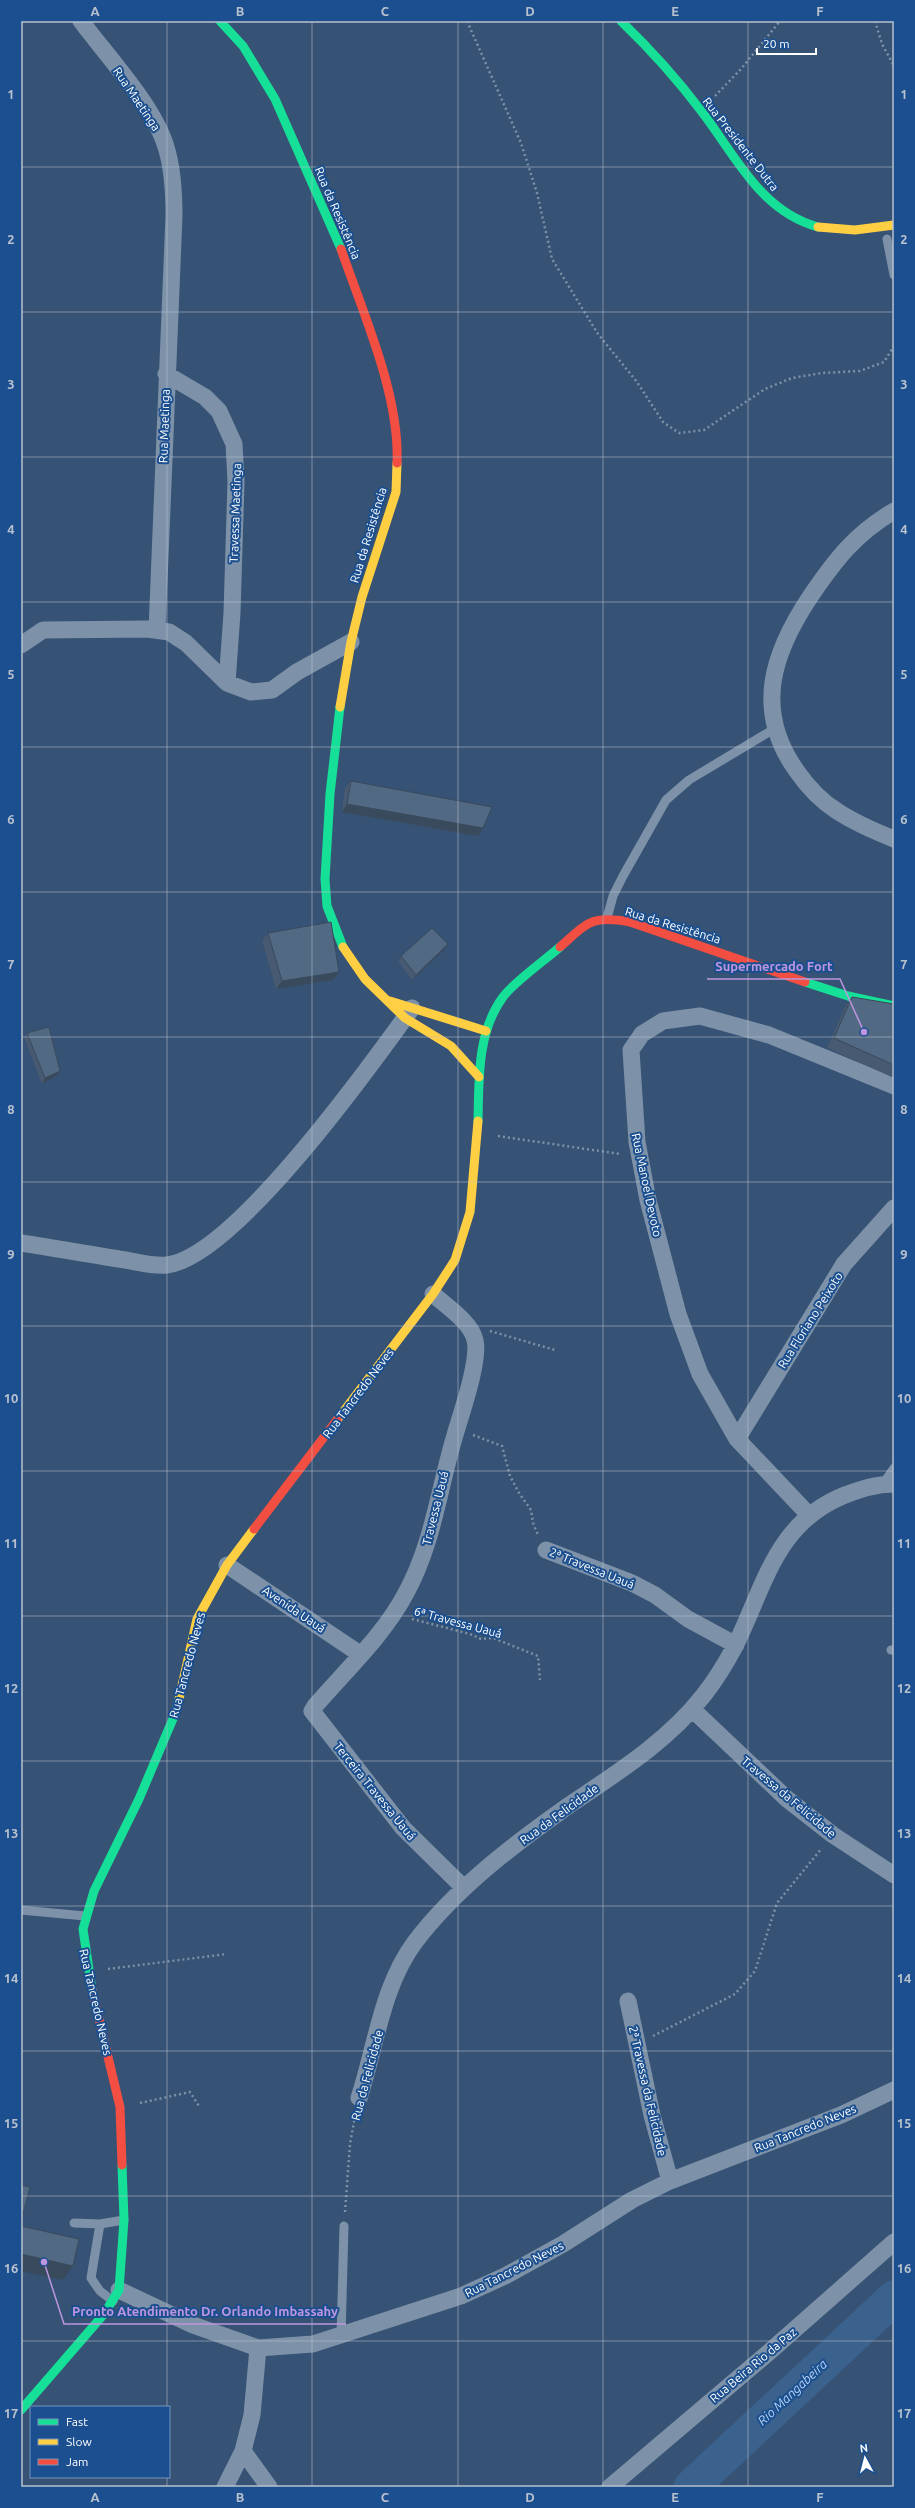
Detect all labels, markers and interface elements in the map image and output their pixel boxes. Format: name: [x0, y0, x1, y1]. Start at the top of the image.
text: A: [90, 4, 100, 18]
text: B: [236, 4, 245, 18]
text: C: [381, 4, 390, 18]
text: D: [525, 4, 535, 18]
text: E: [671, 4, 679, 18]
text: F: [816, 4, 824, 18]
scale bar: [757, 30, 816, 56]
text: 20 m: [763, 37, 790, 50]
street label: Rua Maetinga: [111, 65, 163, 133]
text: 1: [7, 87, 15, 101]
text: 1: [900, 87, 908, 101]
street label: Rua Presidente Dutra: [700, 95, 782, 193]
street label: Rua da Resistência: [313, 165, 363, 261]
text: 2: [7, 232, 15, 246]
text: 2: [900, 232, 908, 246]
text: 3: [7, 377, 15, 391]
text: 3: [900, 377, 908, 391]
street label: Rua Maetinga: [156, 389, 172, 463]
street label: Travessa Maetinga: [227, 463, 243, 563]
street label: Rua da Resistência: [347, 486, 389, 584]
text: 4: [7, 522, 15, 536]
text: 4: [900, 522, 908, 536]
text: 5: [7, 667, 15, 681]
text: 5: [900, 667, 908, 681]
text: 6: [7, 812, 15, 826]
text: 6: [900, 812, 908, 826]
street label: Rua da Resistência: [624, 904, 722, 946]
callout: Supermercado Fort: [707, 954, 840, 979]
text: 7: [7, 957, 15, 971]
text: 7: [900, 957, 908, 971]
text: Supermercado Fort: [715, 959, 833, 973]
text: 8: [7, 1102, 15, 1116]
text: 8: [900, 1102, 908, 1116]
street label: Rua Manoel Devoto: [630, 1132, 664, 1238]
text: 9: [7, 1247, 15, 1261]
text: 9: [900, 1247, 908, 1261]
street label: Rua Floriano Peixoto: [775, 1269, 845, 1371]
street label: Rua Tancredo Neves: [320, 1346, 396, 1440]
text: 10: [4, 1391, 18, 1405]
text: 10: [897, 1391, 911, 1405]
street label: Travessa Uauá: [419, 1469, 451, 1547]
text: 11: [4, 1536, 18, 1550]
text: 11: [897, 1536, 911, 1550]
street label: 2ª Travessa Uauá: [548, 1545, 636, 1591]
street label: Avenida Uauá: [260, 1583, 328, 1635]
street label: 6ª Travessa Uauá: [413, 1604, 503, 1640]
street label: Rua Tancredo Neves: [167, 1611, 207, 1719]
text: 12: [4, 1681, 18, 1695]
text: 12: [897, 1681, 911, 1695]
street label: Terceira Travessa Uauá: [332, 1740, 418, 1842]
street label: Travessa da Felicidade: [739, 1754, 839, 1840]
street label: Rua da Felicidade: [517, 1781, 601, 1847]
text: 13: [4, 1826, 18, 1840]
text: 13: [897, 1826, 911, 1840]
street label: Rua Tancredo Neves: [77, 1948, 115, 2056]
text: 14: [4, 1971, 18, 1985]
text: 14: [897, 1971, 911, 1985]
street label: 2ª Travessa da Felicidade: [627, 2025, 669, 2157]
street label: Rua da Felicidade: [349, 2028, 385, 2122]
street label: Rua Tancredo Neves: [752, 2102, 858, 2154]
text: 15: [4, 2116, 18, 2130]
text: 15: [897, 2116, 911, 2130]
street label: Rua Tancredo Neves: [463, 2238, 565, 2300]
text: 16: [4, 2261, 18, 2275]
text: 16: [897, 2261, 911, 2275]
callout: Pronto Atendimento Dr. Orlando Imbassahy: [64, 2299, 346, 2324]
text: Pronto Atendimento Dr. Orlando Imbassahy: [72, 2304, 338, 2318]
street label: Rua Beira Rio da Paz: [707, 2325, 799, 2405]
water label: Rio Mangabeira: [755, 2356, 829, 2428]
text: 17: [4, 2406, 18, 2420]
legend: [30, 2406, 170, 2478]
text: 17: [897, 2406, 911, 2420]
text: Fast: [66, 2415, 88, 2428]
text: Slow: [66, 2435, 92, 2448]
north arrow: [845, 2438, 885, 2478]
text: N: [859, 2442, 869, 2455]
text: Jam: [66, 2455, 88, 2468]
text: A: [90, 2490, 100, 2504]
text: B: [236, 2490, 245, 2504]
text: C: [381, 2490, 390, 2504]
text: D: [525, 2490, 535, 2504]
text: E: [671, 2490, 679, 2504]
text: F: [816, 2490, 824, 2504]

